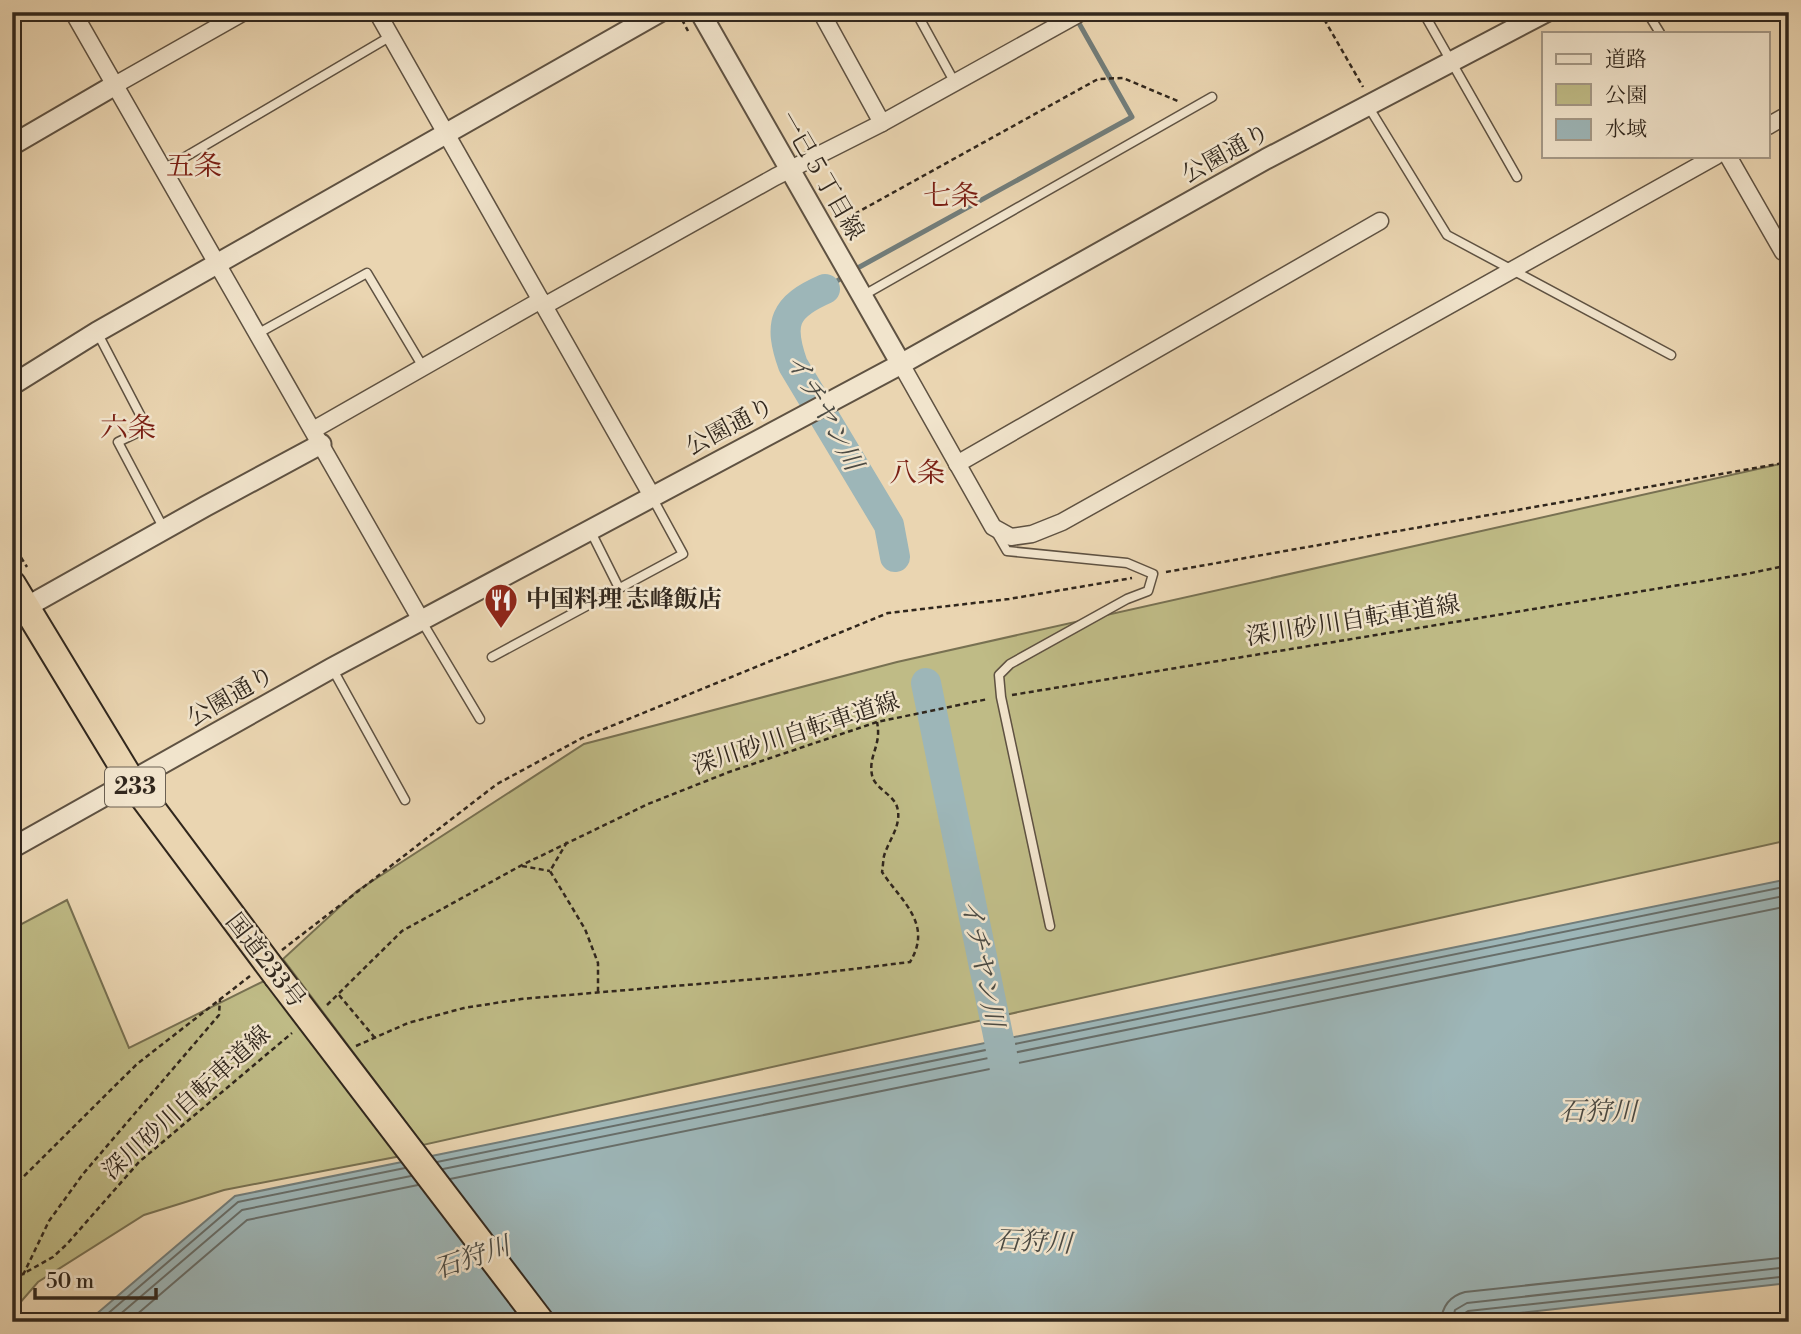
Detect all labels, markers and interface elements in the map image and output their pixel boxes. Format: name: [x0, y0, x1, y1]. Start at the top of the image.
legend: [1542, 32, 1770, 158]
text: 道路: [1605, 47, 1647, 73]
text: 公園: [1605, 83, 1647, 109]
street label: 一已５丁目線: [772, 106, 870, 246]
text: 水域: [1605, 117, 1647, 143]
street label: 公園通り: [1177, 118, 1275, 190]
district label: 五条: [166, 149, 222, 184]
district label: 七条: [923, 179, 979, 214]
water label: イチヤン川: [779, 348, 871, 479]
street label: 公園通り: [681, 391, 779, 463]
district label: 六条: [100, 411, 156, 446]
district label: 八条: [889, 456, 945, 491]
restaurant icon: 中国料理 志峰飯店: [482, 581, 520, 630]
place label: 中国料理 志峰飯店: [526, 585, 722, 615]
street label: 深川砂川自転車道線: [1244, 589, 1462, 653]
street label: 公園通り: [182, 660, 280, 734]
street label: 深川砂川自転車道線: [689, 686, 903, 782]
road number: 233: [105, 768, 165, 806]
water label: イチヤン川: [954, 896, 1011, 1033]
street label: 国道233号: [219, 908, 311, 1014]
street label: 深川砂川自転車道線: [97, 1020, 277, 1186]
water label: 石狩川: [1559, 1096, 1640, 1128]
water label: 石狩川: [993, 1224, 1076, 1260]
water label: 石狩川: [430, 1229, 517, 1286]
scale bar: [35, 1257, 156, 1301]
text: 50 m: [46, 1269, 94, 1295]

